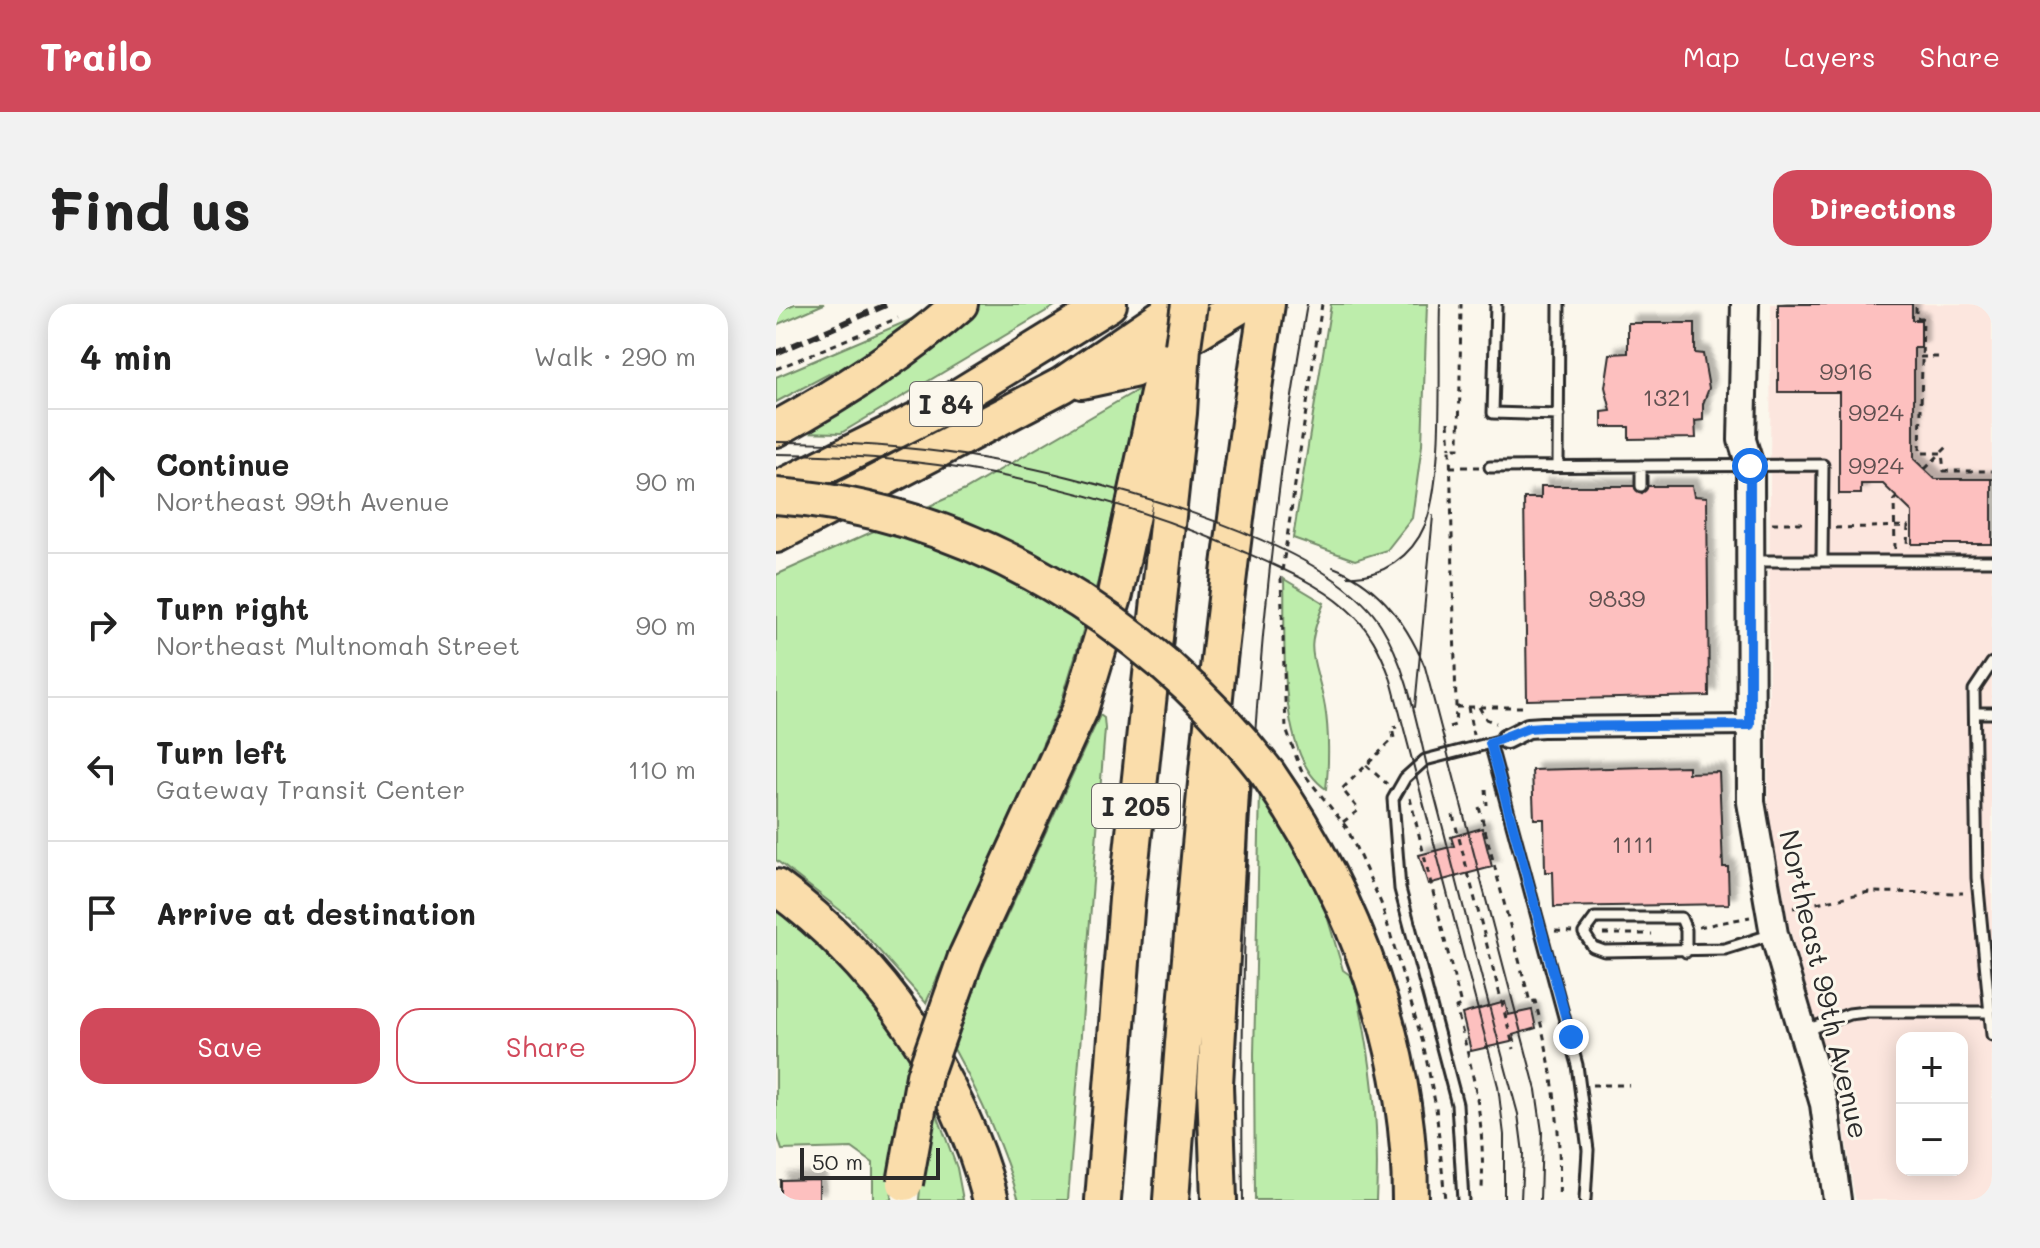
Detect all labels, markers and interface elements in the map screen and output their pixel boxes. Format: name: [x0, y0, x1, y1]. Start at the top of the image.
text: Trailo: [40, 31, 152, 81]
text: Map: [1683, 38, 1740, 74]
text: Layers: [1784, 38, 1876, 74]
text: Share: [1920, 38, 2000, 74]
button: Directions: [1773, 170, 1992, 246]
text: Find us: [48, 172, 251, 245]
text: 4 min: [80, 334, 172, 379]
text: Walk · 290 m: [534, 339, 696, 373]
house number: 9916: [1819, 355, 1873, 386]
house number: 1321: [1643, 381, 1691, 412]
road number: I 84: [910, 382, 982, 426]
house number: 9924: [1848, 396, 1904, 427]
text: Continue: [156, 444, 289, 484]
route start: [1732, 448, 1768, 484]
house number: 9924: [1848, 449, 1904, 480]
icon: ahead: [80, 459, 124, 503]
text: 90 m: [636, 464, 696, 498]
text: Northeast 99th Avenue: [156, 484, 450, 518]
house number: 9839: [1589, 582, 1645, 613]
text: Turn right: [156, 588, 309, 628]
icon: right: [80, 603, 124, 647]
text: 90 m: [636, 608, 696, 642]
text: Northeast Multnomah Street: [156, 628, 520, 662]
text: Turn left: [156, 732, 287, 772]
icon: left: [80, 747, 124, 791]
text: 110 m: [628, 752, 696, 786]
text: Gateway Transit Center: [156, 772, 465, 806]
road number: I 205: [1092, 784, 1180, 828]
street label: Northeast 99th Avenue: [1772, 826, 1878, 1142]
house number: 1111: [1612, 828, 1654, 859]
icon: arrive: [80, 891, 124, 935]
text: Arrive at destination: [156, 893, 476, 933]
button: Save: [80, 1008, 380, 1084]
button: Share: [396, 1008, 696, 1084]
route end: [1553, 1019, 1589, 1055]
map controls: [1896, 1032, 1968, 1176]
button: +: [1896, 1032, 1968, 1104]
button: −: [1896, 1104, 1968, 1176]
scale bar: [800, 1144, 940, 1180]
text: 50 m: [812, 1147, 863, 1176]

